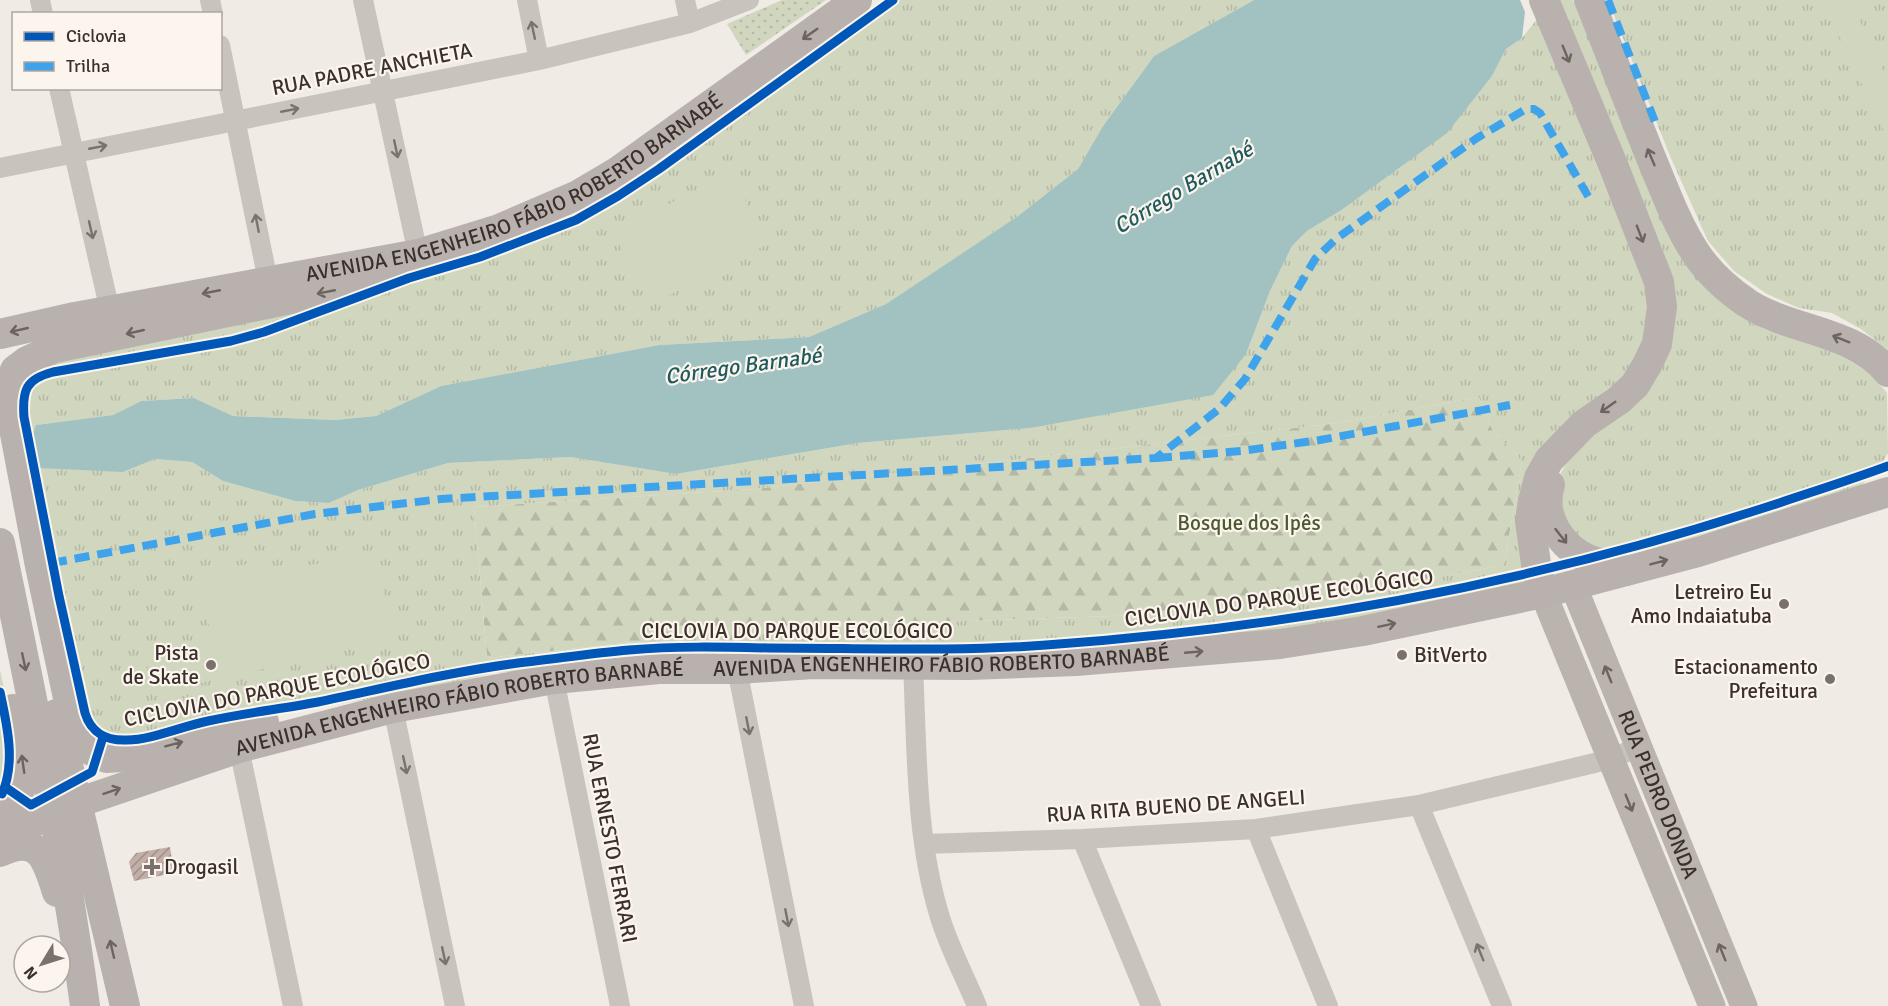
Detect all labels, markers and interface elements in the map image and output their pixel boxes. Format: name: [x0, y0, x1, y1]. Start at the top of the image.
legend: [12, 12, 222, 90]
one-way arrow: [527, 20, 538, 40]
text: Ciclovia: [66, 25, 126, 47]
one-way arrow: [802, 28, 818, 40]
street label: RUA PADRE ANCHIETA: [270, 37, 475, 101]
one-way arrow: [1561, 44, 1572, 63]
text: Trilha: [66, 55, 110, 77]
street label: AVENIDA ENGENHEIRO FÁBIO ROBERTO BARNABÉ: [303, 88, 728, 287]
one-way arrow: [279, 104, 299, 115]
water label: Córrego Barnabé: [1109, 134, 1259, 240]
one-way arrow: [390, 139, 402, 158]
one-way arrow: [88, 141, 108, 152]
one-way arrow: [1645, 148, 1656, 167]
one-way arrow: [251, 214, 262, 234]
one-way arrow: [85, 220, 97, 239]
one-way arrow: [1635, 225, 1646, 243]
one-way arrow: [201, 287, 221, 298]
one-way arrow: [317, 287, 336, 298]
one-way arrow: [10, 325, 30, 336]
one-way arrow: [126, 326, 145, 338]
one-way arrow: [1832, 333, 1850, 344]
water label: Córrego Barnabé: [663, 341, 825, 390]
one-way arrow: [1601, 401, 1617, 413]
park label: Bosque dos Ipês: [1177, 510, 1321, 536]
one-way arrow: [1554, 528, 1567, 544]
one-way arrow: [1649, 556, 1668, 567]
street label: CICLOVIA DO PARQUE ECOLÓGICO: [1123, 563, 1435, 633]
place label: Letreiro Eu Amo Indaiatuba: [1631, 579, 1772, 629]
marker: Letreiro Eu Amo Indaiatuba: [1777, 597, 1791, 611]
street label: CICLOVIA DO PARQUE ECOLÓGICO: [641, 618, 953, 644]
one-way arrow: [1378, 619, 1397, 631]
place label: Pista de Skate: [122, 640, 199, 690]
street label: AVENIDA ENGENHEIRO FÁBIO ROBERTO BARNABÉ: [713, 640, 1171, 682]
place label: BitVerto: [1414, 642, 1487, 668]
one-way arrow: [1184, 646, 1204, 657]
street label: CICLOVIA DO PARQUE ECOLÓGICO: [122, 648, 432, 732]
marker: BitVerto: [1395, 648, 1409, 662]
one-way arrow: [19, 651, 30, 671]
place label: Estacionamento Prefeitura: [1673, 654, 1818, 704]
street label: AVENIDA ENGENHEIRO FÁBIO ROBERTO BARNABÉ: [232, 656, 684, 762]
marker: Pista de Skate: [204, 658, 218, 672]
one-way arrow: [1602, 665, 1613, 684]
marker: Estacionamento Prefeitura: [1823, 672, 1837, 686]
street label: RUA PEDRO DONDA: [1612, 706, 1704, 883]
one-way arrow: [743, 716, 754, 736]
street label: RUA ERNESTO FERRARI: [577, 731, 643, 945]
one-way arrow: [164, 737, 183, 749]
one-way arrow: [17, 754, 28, 774]
one-way arrow: [400, 755, 411, 774]
street label: RUA RITA BUENO DE ANGELI: [1046, 784, 1306, 828]
one-way arrow: [102, 785, 121, 796]
one-way arrow: [1624, 793, 1635, 811]
place label: Drogasil: [164, 854, 239, 880]
marker: Drogasil: [145, 860, 159, 874]
one-way arrow: [781, 908, 793, 927]
north arrow: [12, 934, 72, 994]
one-way arrow: [105, 940, 117, 959]
one-way arrow: [1474, 943, 1485, 962]
one-way arrow: [1716, 943, 1727, 962]
one-way arrow: [439, 945, 450, 965]
text: N: [20, 962, 42, 983]

